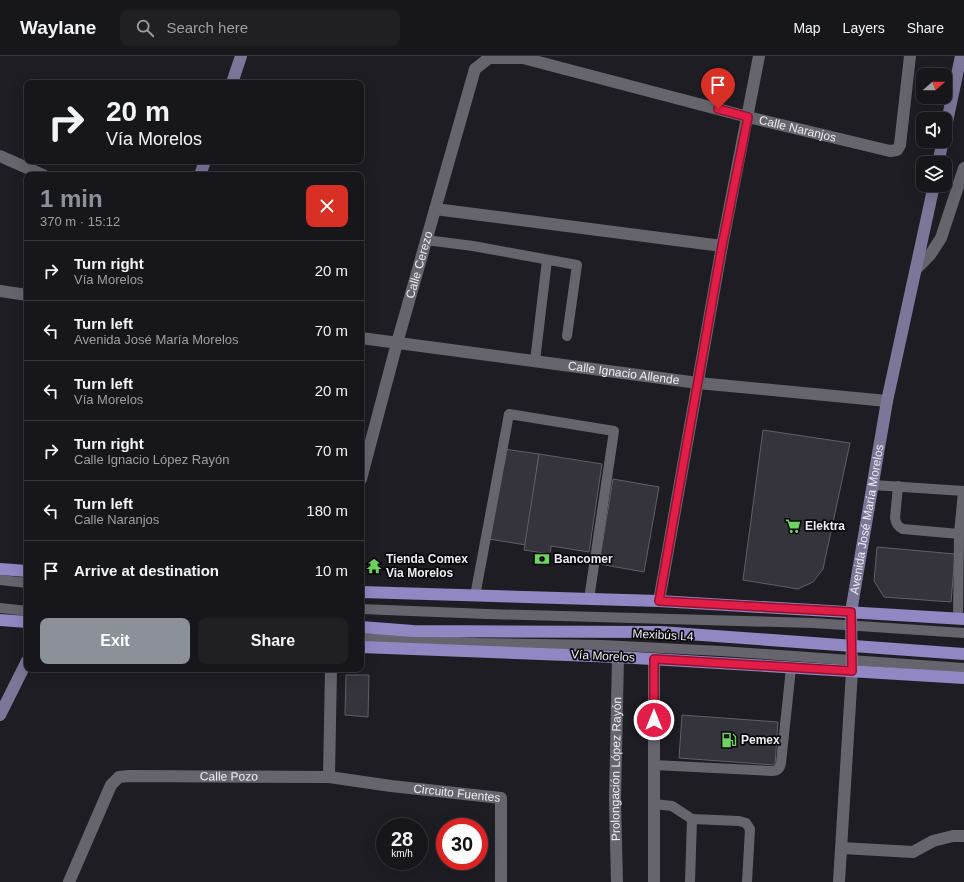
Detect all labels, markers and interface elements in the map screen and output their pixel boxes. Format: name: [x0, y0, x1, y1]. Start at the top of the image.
search box: [120, 10, 400, 46]
text: Waylane: [20, 17, 96, 38]
icon: search: [134, 17, 156, 39]
text: Search here: [166, 19, 248, 36]
text: Map: [793, 20, 821, 36]
text: Layers: [843, 20, 885, 36]
text: Share: [907, 20, 944, 36]
pin: [701, 68, 735, 109]
north arrow: [916, 68, 952, 104]
map controls: [916, 68, 952, 192]
icon: arrive: [707, 74, 729, 96]
icon: right: [40, 96, 92, 148]
text: 20 m: [106, 96, 170, 127]
button: sound: [916, 112, 952, 148]
street label: Calle Naranjos: [758, 113, 838, 145]
text: Vía Morelos: [106, 129, 202, 149]
button: layers: [916, 156, 952, 192]
text: 1 min: [40, 185, 103, 212]
button: close: [306, 185, 348, 227]
text: 370 m · 15:12: [40, 214, 120, 229]
street label: Calle Cerezo: [403, 229, 436, 300]
text: Turn right: [74, 255, 144, 272]
icon: right: [40, 260, 62, 282]
text: 20 m: [315, 262, 348, 279]
text: Vía Morelos: [74, 272, 143, 287]
text: Turn left: [74, 315, 133, 332]
icon: left: [40, 320, 62, 342]
text: 70 m: [315, 322, 348, 339]
text: Avenida José María Morelos: [74, 332, 239, 347]
street label: Calle Ignacio Allende: [567, 359, 681, 387]
text: Turn left: [74, 375, 133, 392]
icon: left: [40, 380, 62, 402]
text: 20 m: [315, 382, 348, 399]
text: Vía Morelos: [74, 392, 143, 407]
text: Turn right: [74, 435, 144, 452]
icon: right: [40, 440, 62, 462]
text: 70 m: [315, 442, 348, 459]
street label: Avenida José María Morelos: [847, 443, 886, 595]
text: Calle Ignacio López Rayón: [74, 452, 229, 467]
text: Turn left: [74, 495, 133, 512]
icon: left: [40, 500, 62, 522]
text: 180 m: [306, 502, 348, 519]
text: Calle Naranjos: [74, 512, 159, 527]
supermarket icon: Elektra: [784, 517, 802, 535]
place label: Elektra: [805, 519, 845, 533]
bank icon: Bancomer: [533, 550, 551, 568]
place label: Tienda Comex Via Morelos: [386, 552, 468, 580]
place label: Bancomer: [554, 552, 613, 566]
temple icon: Tienda Comex Via Morelos: [365, 557, 383, 575]
icon: arrive: [40, 560, 62, 582]
text: Arrive at destination: [74, 562, 219, 579]
text: 10 m: [315, 562, 348, 579]
button: Exit: [40, 618, 190, 664]
button: Share: [198, 618, 348, 664]
street label: Mexibús L4: [632, 626, 694, 644]
street label: Vía Morelos: [571, 647, 635, 665]
street label: Prolongación López Rayón: [608, 697, 624, 841]
position arrow: [633, 699, 675, 741]
fuel station icon: Pemex: [720, 731, 738, 749]
place label: Pemex: [741, 733, 780, 747]
street label: Calle Pozo: [200, 769, 258, 784]
street label: Circuito Fuentes: [413, 781, 501, 805]
speed limit sign: 30: [436, 818, 488, 870]
text: 28: [391, 828, 413, 850]
text: km/h: [391, 848, 413, 859]

